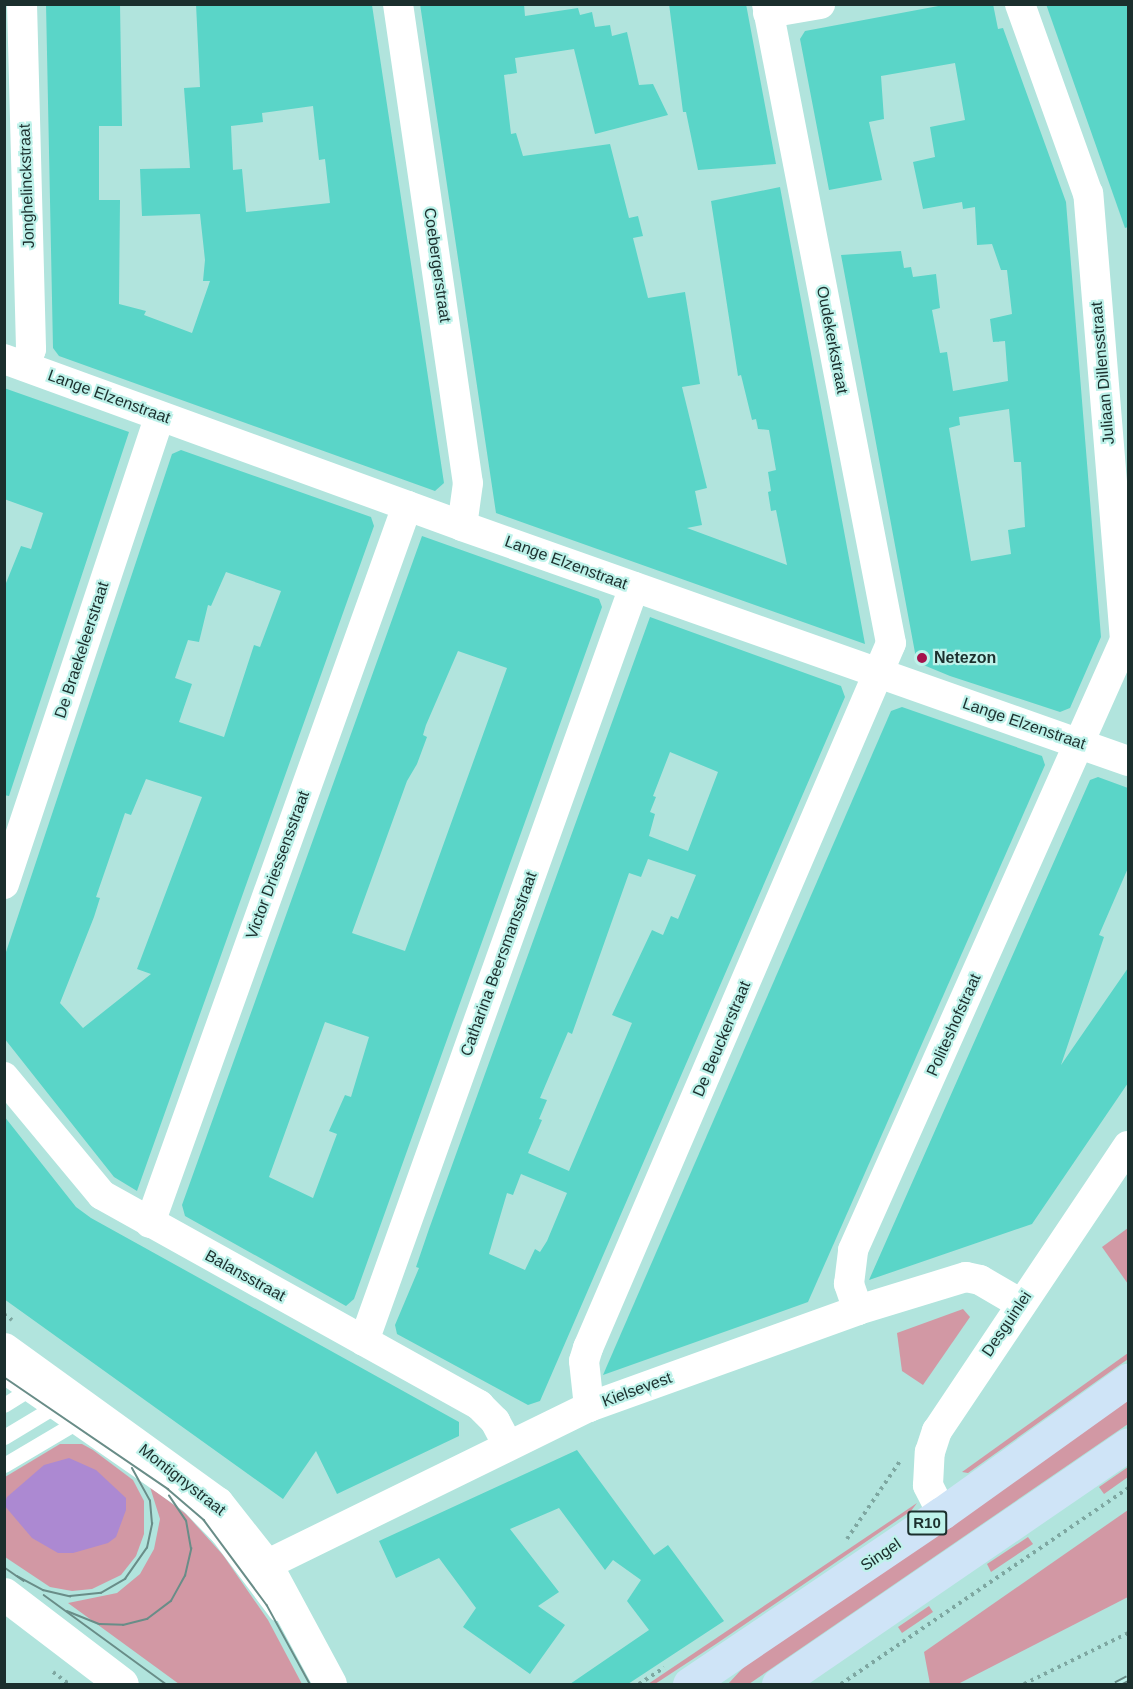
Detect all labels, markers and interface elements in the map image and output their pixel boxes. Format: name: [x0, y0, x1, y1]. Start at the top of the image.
street label: Jonghelinckstraat: [15, 123, 39, 249]
street label: Coebergerstraat: [419, 206, 455, 324]
street label: Oudekerkstraat: [812, 284, 852, 396]
street label: Juliaan Dillensstraat: [1087, 301, 1119, 445]
street label: Lange Elzenstraat: [45, 366, 173, 428]
street label: Lange Elzenstraat: [502, 532, 630, 594]
street label: De Braekeleerstraat: [51, 579, 113, 721]
place label: Netezon: [934, 648, 996, 668]
marker: Netezon: [915, 651, 929, 665]
street label: Lange Elzenstraat: [960, 694, 1088, 754]
street label: Victor Driessensstraat: [242, 788, 314, 942]
street label: Catharina Beersmansstraat: [457, 869, 541, 1059]
street label: Politeshofstraat: [923, 971, 985, 1079]
street label: De Beuckerstraat: [689, 978, 755, 1100]
street label: Balansstraat: [201, 1246, 289, 1306]
street label: Desguinlei: [978, 1288, 1036, 1360]
street label: Kielsevest: [599, 1369, 675, 1411]
street label: Montignystraat: [135, 1440, 229, 1520]
road number: R10: [906, 1511, 948, 1535]
street label: Singel: [857, 1535, 905, 1575]

